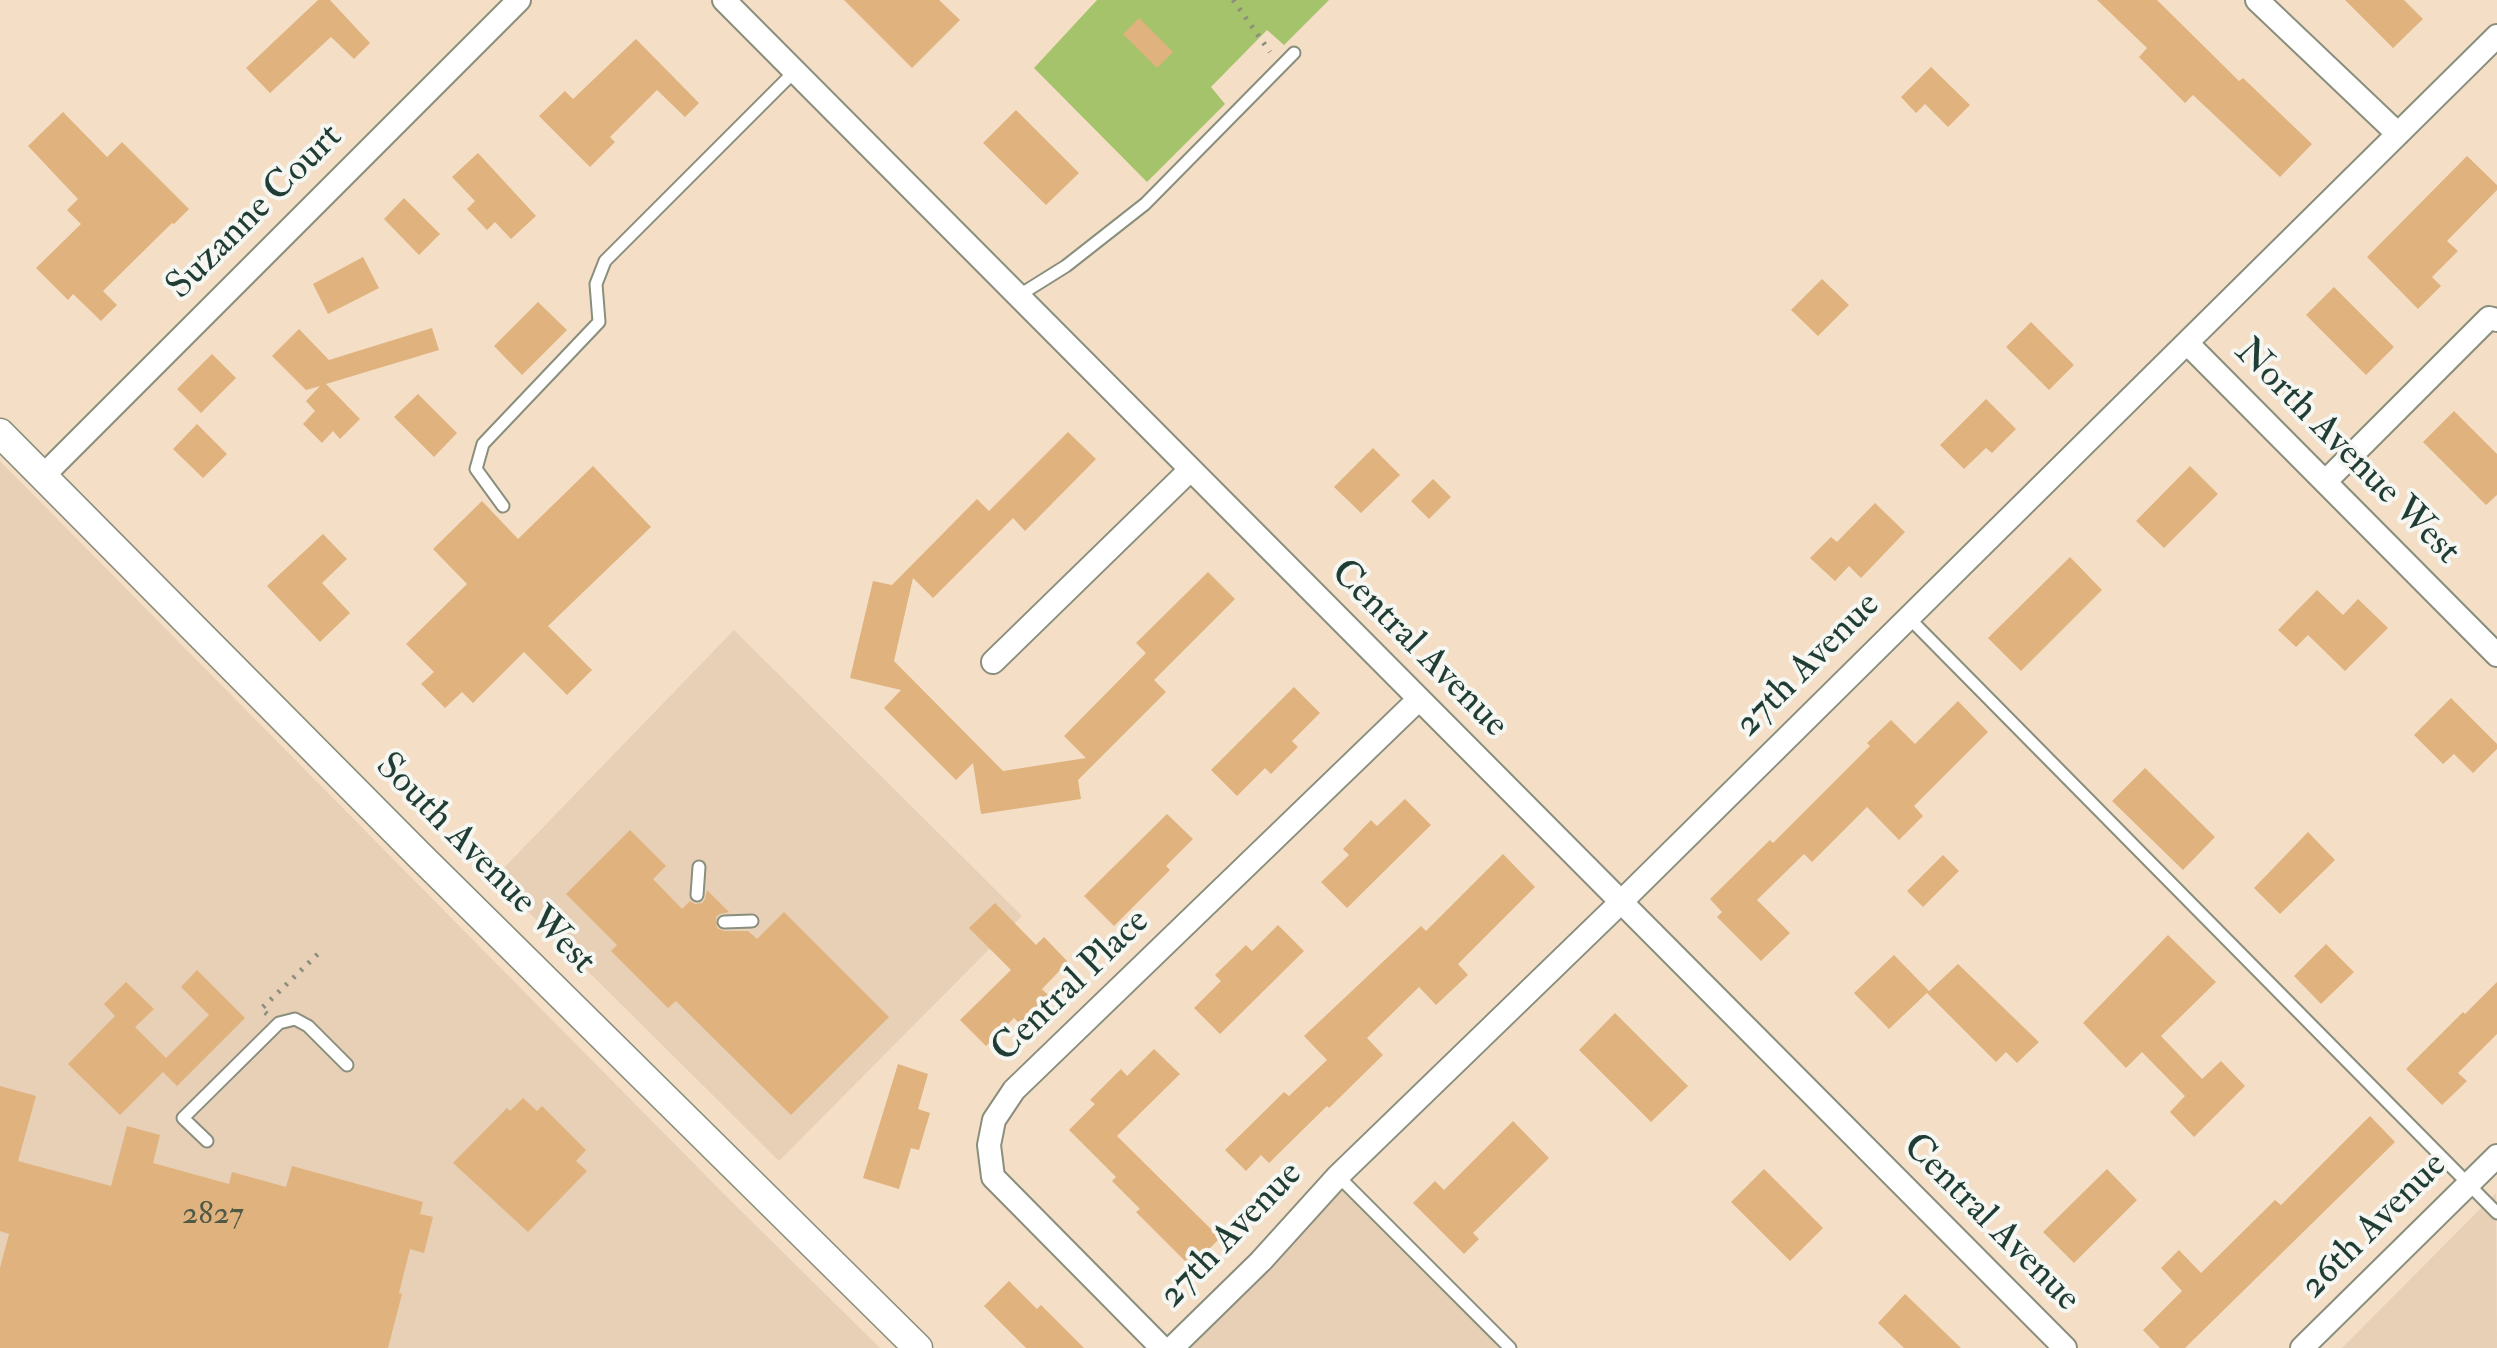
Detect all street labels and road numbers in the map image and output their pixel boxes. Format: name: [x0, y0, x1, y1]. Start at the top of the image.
street label: Suzanne Court: [159, 116, 353, 310]
street label: North Avenue West: [2224, 331, 2468, 575]
street label: Central Avenue: [1320, 552, 1516, 748]
street label: 27th Avenue: [1727, 584, 1891, 748]
street label: South Avenue West: [364, 745, 604, 985]
street label: Central Place: [984, 901, 1160, 1073]
street label: Central Avenue: [1892, 1126, 2088, 1322]
street label: 26th Avenue: [2292, 1144, 2458, 1310]
street label: 27th Avenue: [1151, 1153, 1313, 1319]

